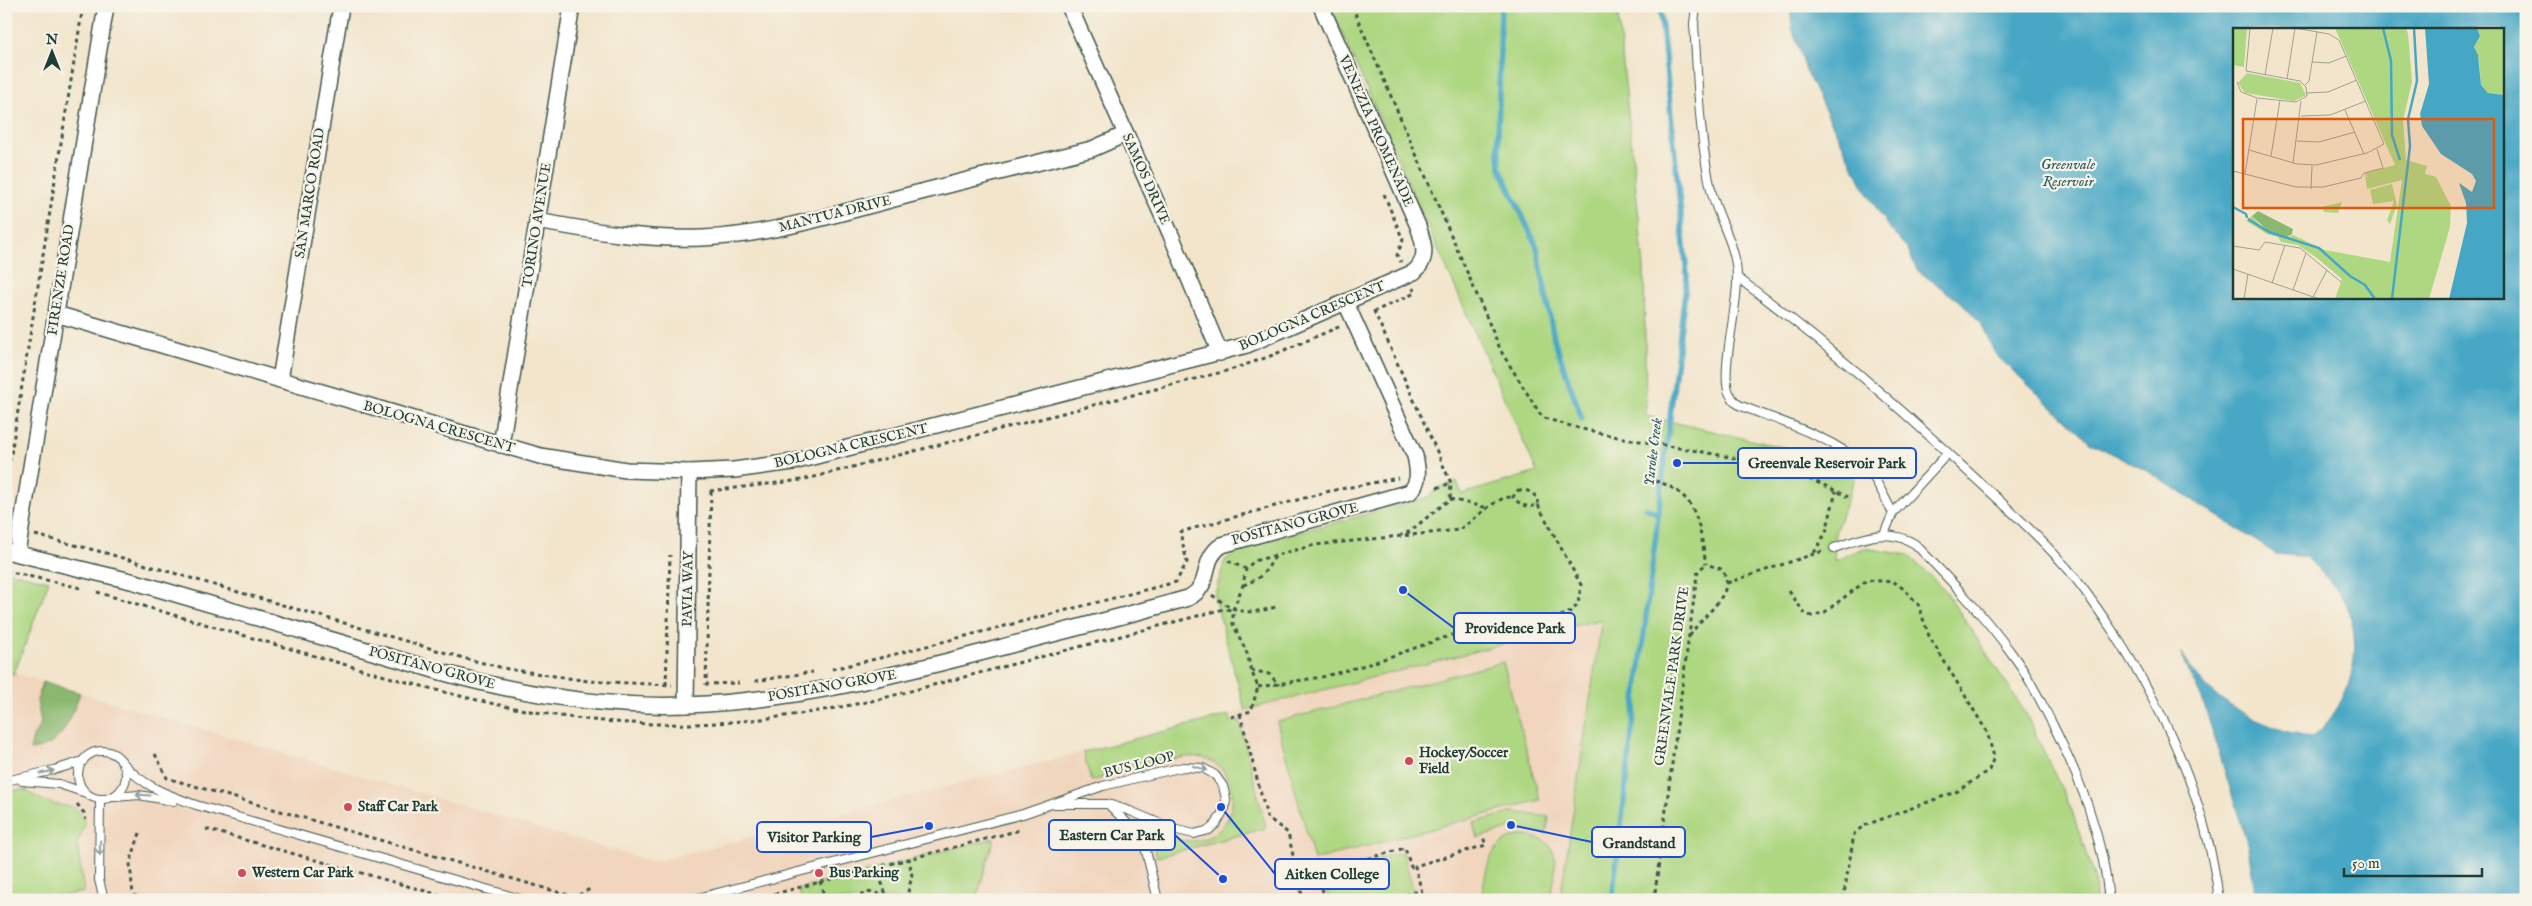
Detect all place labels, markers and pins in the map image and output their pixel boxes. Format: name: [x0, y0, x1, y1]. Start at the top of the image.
callout: Greenvale Reservoir Park: [1738, 448, 1916, 478]
callout: Providence Park: [1454, 613, 1575, 643]
place label: Hockey/Soccer Field: [1419, 744, 1509, 778]
marker: Hockey/Soccer Field: [1403, 755, 1415, 767]
place label: Staff Car Park: [358, 798, 439, 816]
marker: Staff Car Park: [342, 801, 354, 813]
callout: Eastern Car Park: [1049, 820, 1175, 850]
callout: Visitor Parking: [757, 822, 871, 852]
callout: Grandstand: [1592, 827, 1685, 857]
callout: Aitken College: [1275, 859, 1389, 889]
place label: Western Car Park: [251, 864, 354, 882]
place label: Bus Parking: [829, 864, 900, 882]
marker: Western Car Park: [236, 867, 248, 879]
marker: Bus Parking: [813, 867, 825, 879]

